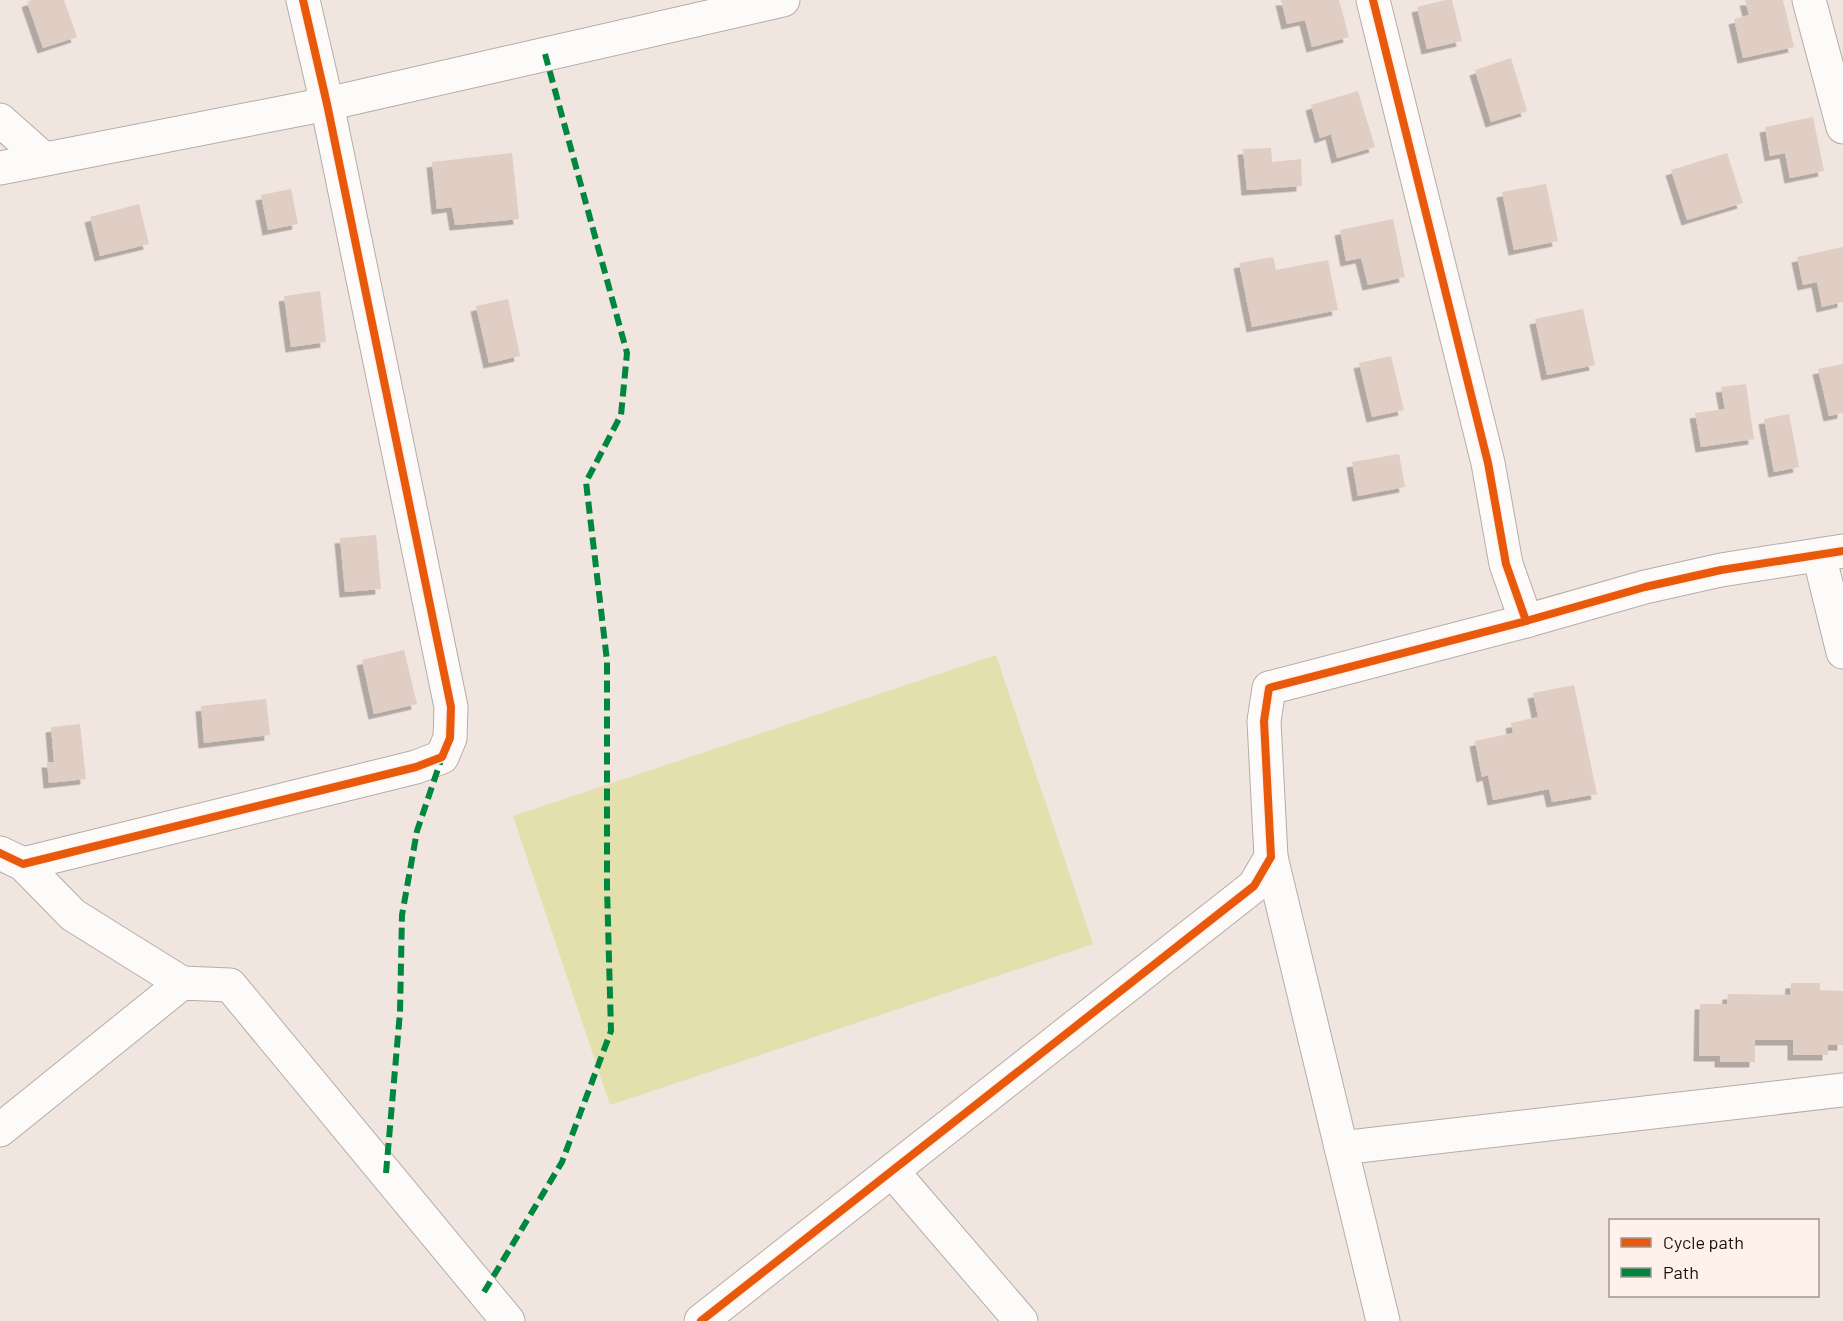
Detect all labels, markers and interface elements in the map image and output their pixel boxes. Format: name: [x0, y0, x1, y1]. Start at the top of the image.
legend: [1609, 1219, 1819, 1297]
text: Cycle path: [1663, 1231, 1744, 1253]
text: Path: [1663, 1261, 1699, 1283]

